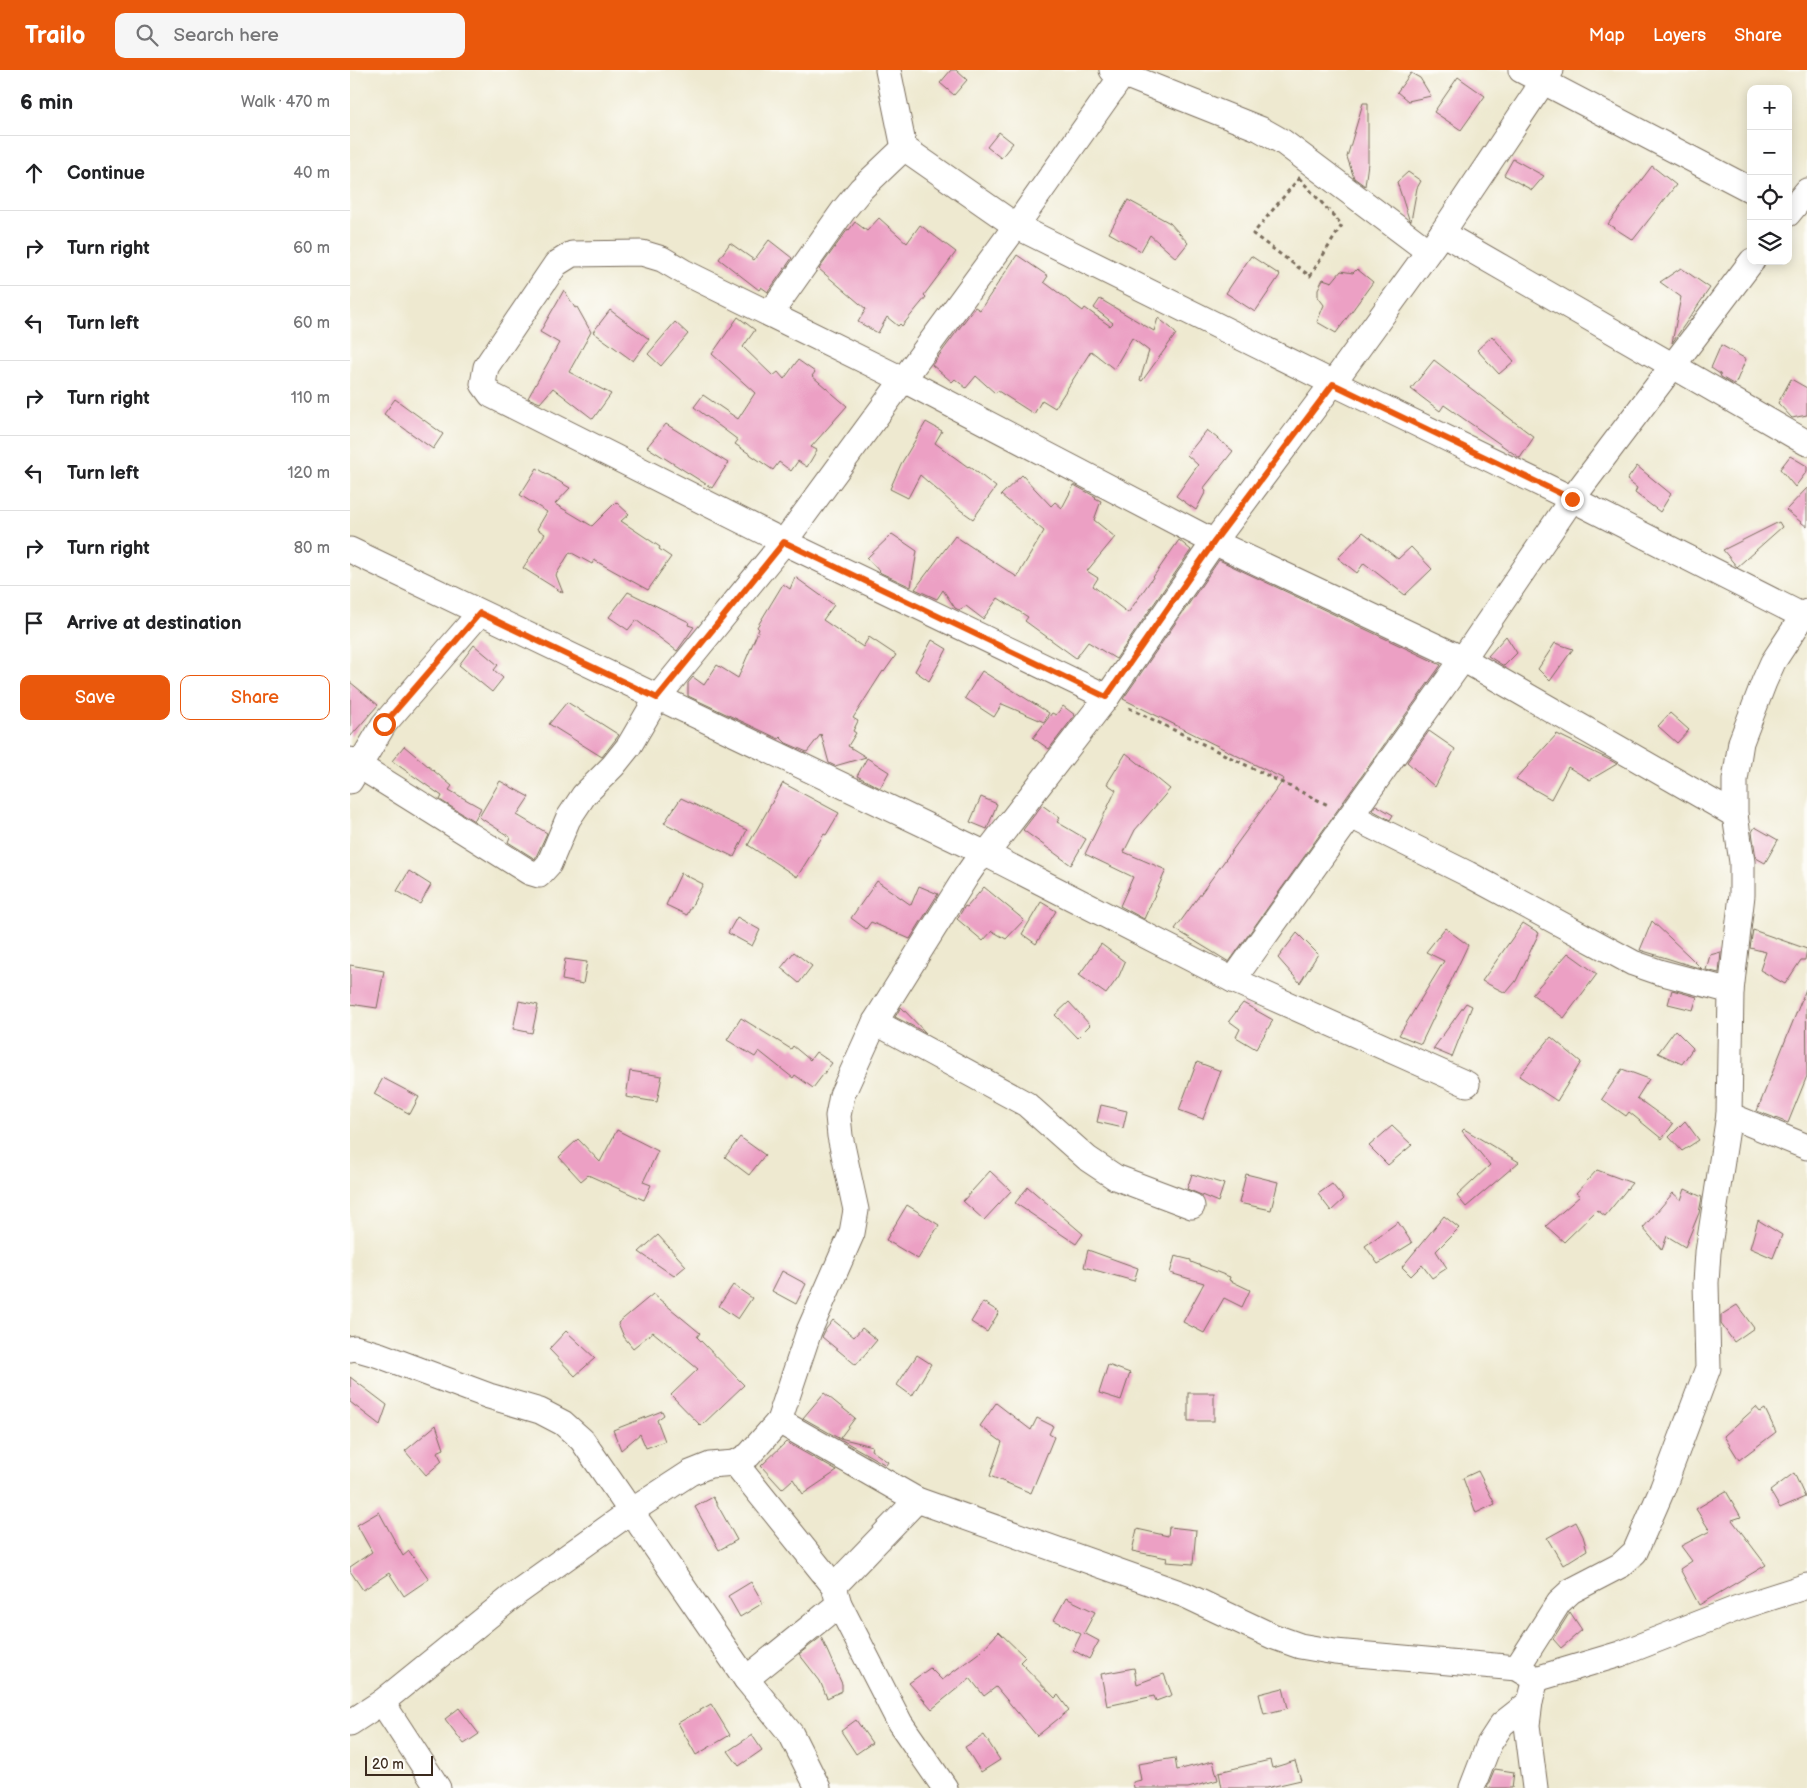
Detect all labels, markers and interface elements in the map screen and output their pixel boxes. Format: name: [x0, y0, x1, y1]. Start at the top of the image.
search box: [115, 13, 465, 58]
text: Trailo: [25, 21, 85, 50]
icon: search: [133, 21, 161, 49]
text: Search here: [173, 24, 279, 47]
text: Map: [1589, 25, 1625, 46]
text: Layers: [1653, 25, 1706, 46]
text: Share: [1734, 25, 1782, 46]
map controls: [1747, 85, 1792, 265]
button: +: [1747, 85, 1792, 130]
text: 6 min: [20, 90, 73, 115]
text: Walk · 470 m: [241, 93, 330, 112]
button: −: [1747, 130, 1792, 175]
icon: ahead: [20, 159, 48, 187]
text: Continue: [67, 162, 145, 185]
text: 40 m: [293, 164, 330, 183]
button: locate: [1747, 175, 1792, 220]
button: layers: [1747, 220, 1792, 265]
icon: right: [20, 234, 48, 262]
text: Turn right: [67, 237, 150, 260]
text: 60 m: [293, 239, 330, 258]
icon: left: [20, 309, 48, 337]
text: Turn left: [67, 312, 139, 335]
text: 60 m: [293, 314, 330, 333]
icon: right: [20, 384, 48, 412]
text: Turn right: [67, 387, 150, 410]
text: 110 m: [291, 389, 330, 408]
icon: left: [20, 459, 48, 487]
text: Turn left: [67, 462, 139, 485]
text: 120 m: [287, 464, 330, 483]
route end: [1561, 488, 1584, 511]
icon: right: [20, 534, 48, 562]
text: Turn right: [67, 537, 150, 560]
text: 80 m: [294, 539, 330, 558]
icon: arrive: [20, 609, 48, 637]
text: Arrive at destination: [67, 612, 242, 635]
button: Save: [20, 675, 170, 720]
button: Share: [180, 675, 330, 720]
route start: [373, 713, 396, 736]
scale bar: [365, 1753, 432, 1776]
text: 20 m: [372, 1756, 404, 1773]

